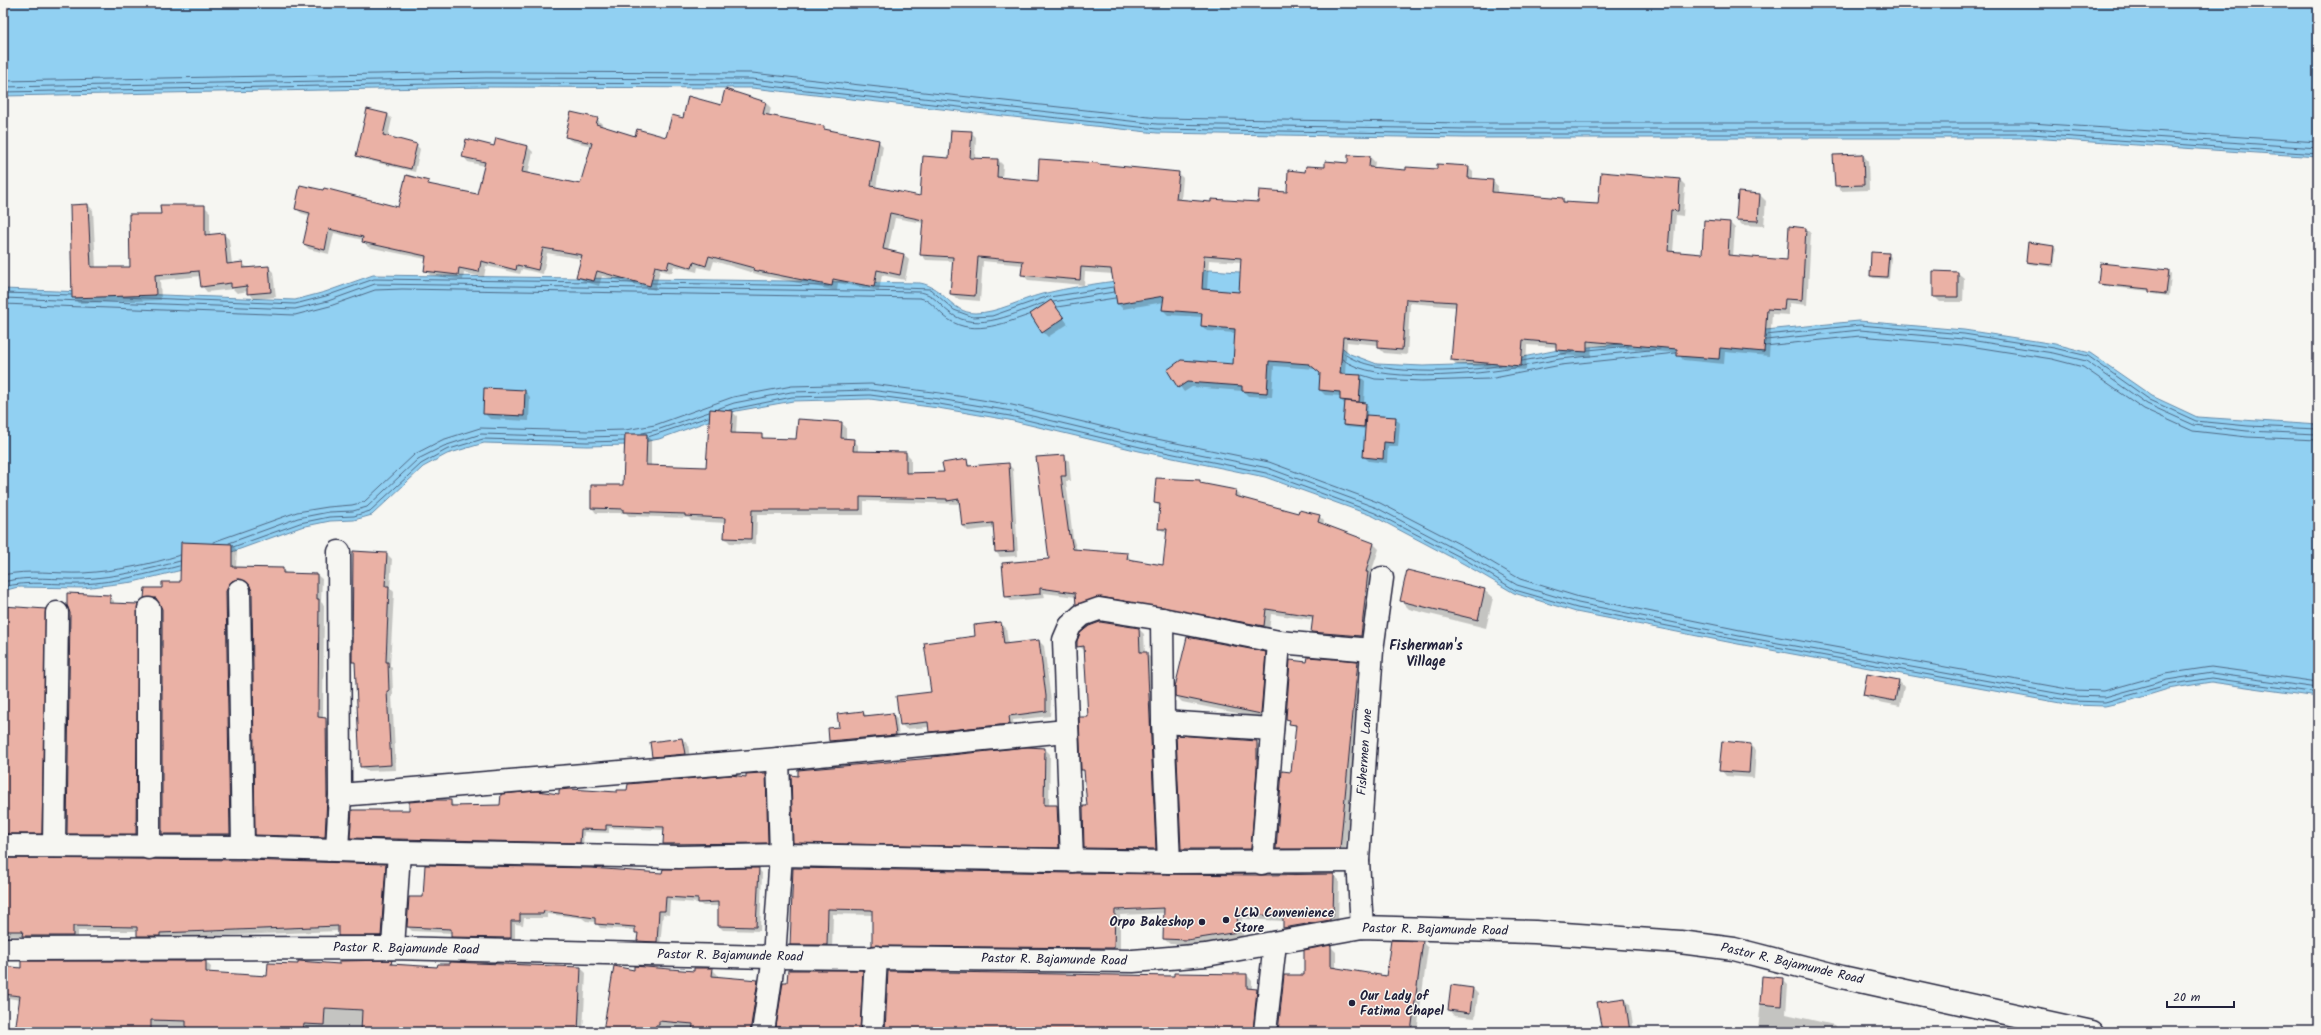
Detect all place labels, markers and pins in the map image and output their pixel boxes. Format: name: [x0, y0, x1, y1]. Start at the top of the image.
place label: LCW Convenience Store: [1234, 903, 1335, 939]
place label: Orpo Bakeshop: [1110, 912, 1194, 933]
marker: LCW Convenience Store: [1221, 915, 1231, 925]
marker: Orpo Bakeshop: [1197, 917, 1207, 927]
place label: Our Lady of Fatima Chapel: [1360, 986, 1445, 1022]
marker: Our Lady of Fatima Chapel: [1347, 998, 1357, 1008]

